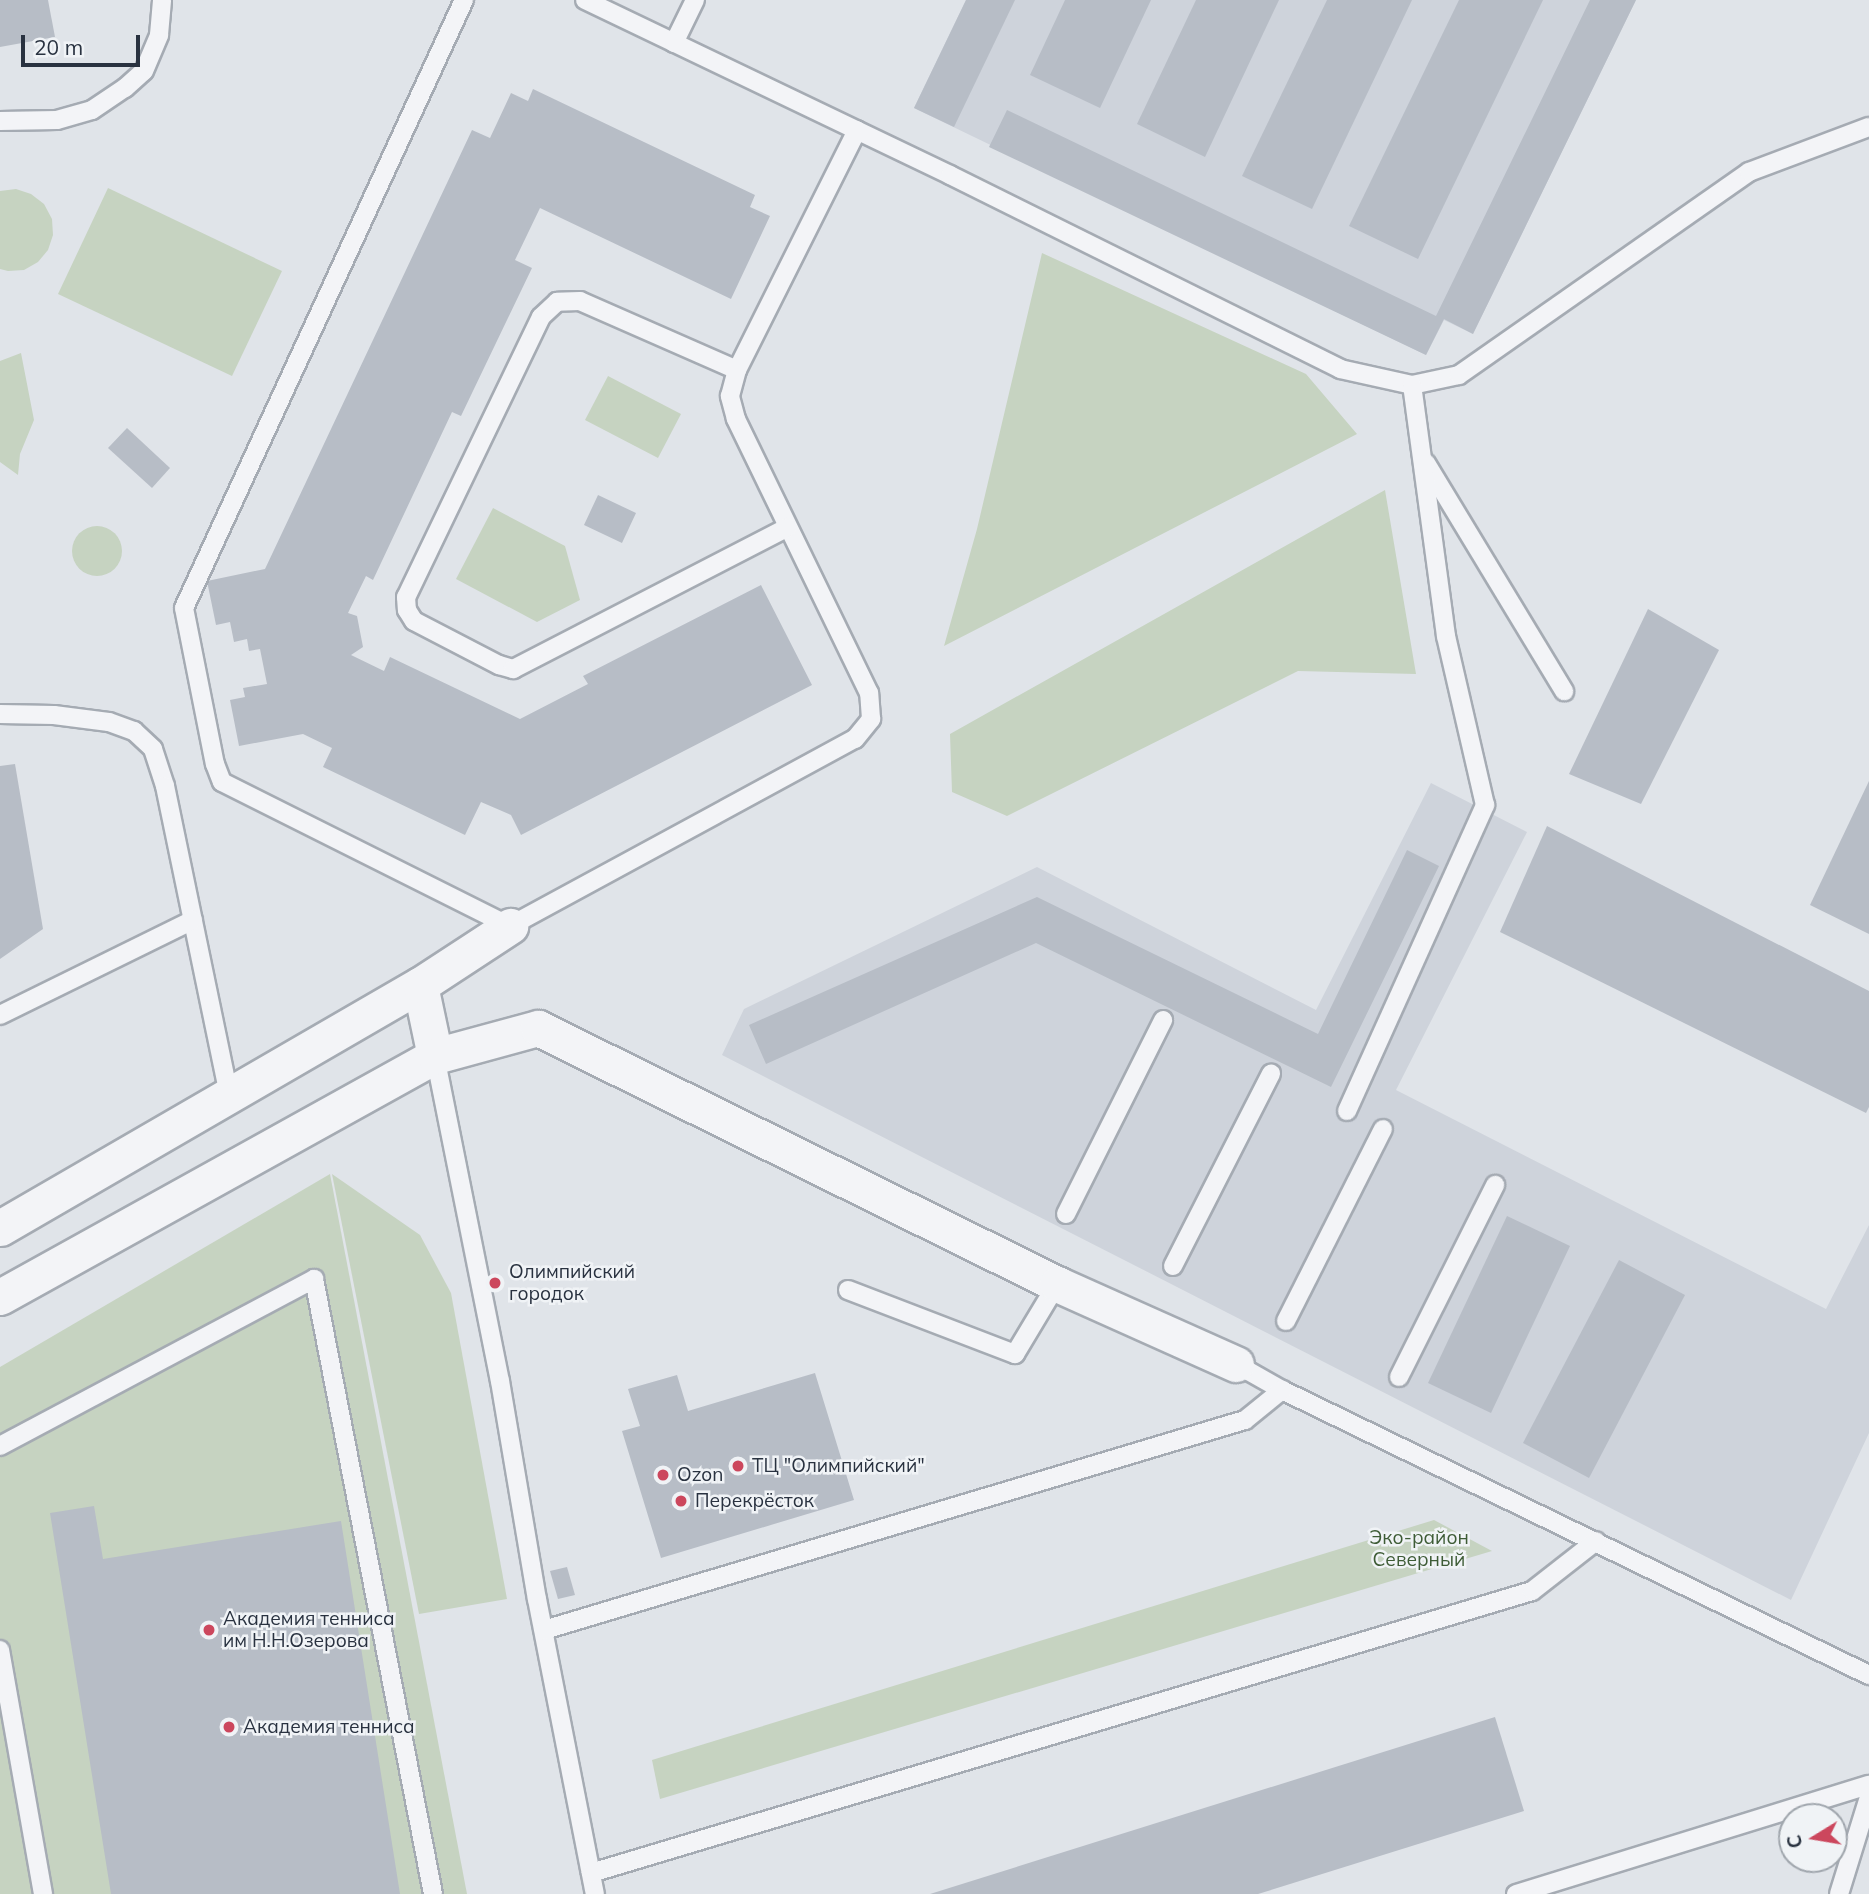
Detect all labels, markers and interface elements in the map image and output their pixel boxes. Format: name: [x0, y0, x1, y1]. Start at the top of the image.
scale bar: [24, 21, 144, 65]
text: 20 m: [34, 34, 83, 60]
place label: Олимпийский городок: [509, 1261, 635, 1305]
marker: Олимпийский городок: [487, 1275, 503, 1291]
place label: ТЦ "Олимпийский": [752, 1455, 925, 1477]
marker: ТЦ "Олимпийский": [730, 1458, 746, 1474]
place label: Ozon: [677, 1464, 723, 1486]
marker: Ozon: [655, 1467, 671, 1483]
place label: Перекрёсток: [695, 1490, 814, 1512]
marker: Перекрёсток: [673, 1493, 689, 1509]
park label: Эко-район Северный: [1369, 1527, 1469, 1571]
place label: Академия тенниса им Н.Н.Озерова: [223, 1608, 395, 1652]
marker: Академия тенниса им Н.Н.Озерова: [201, 1622, 217, 1638]
place label: Академия тенниса: [243, 1716, 415, 1738]
marker: Академия тенниса: [221, 1719, 237, 1735]
north arrow: [1778, 1803, 1848, 1873]
text: С: [1781, 1833, 1807, 1850]

